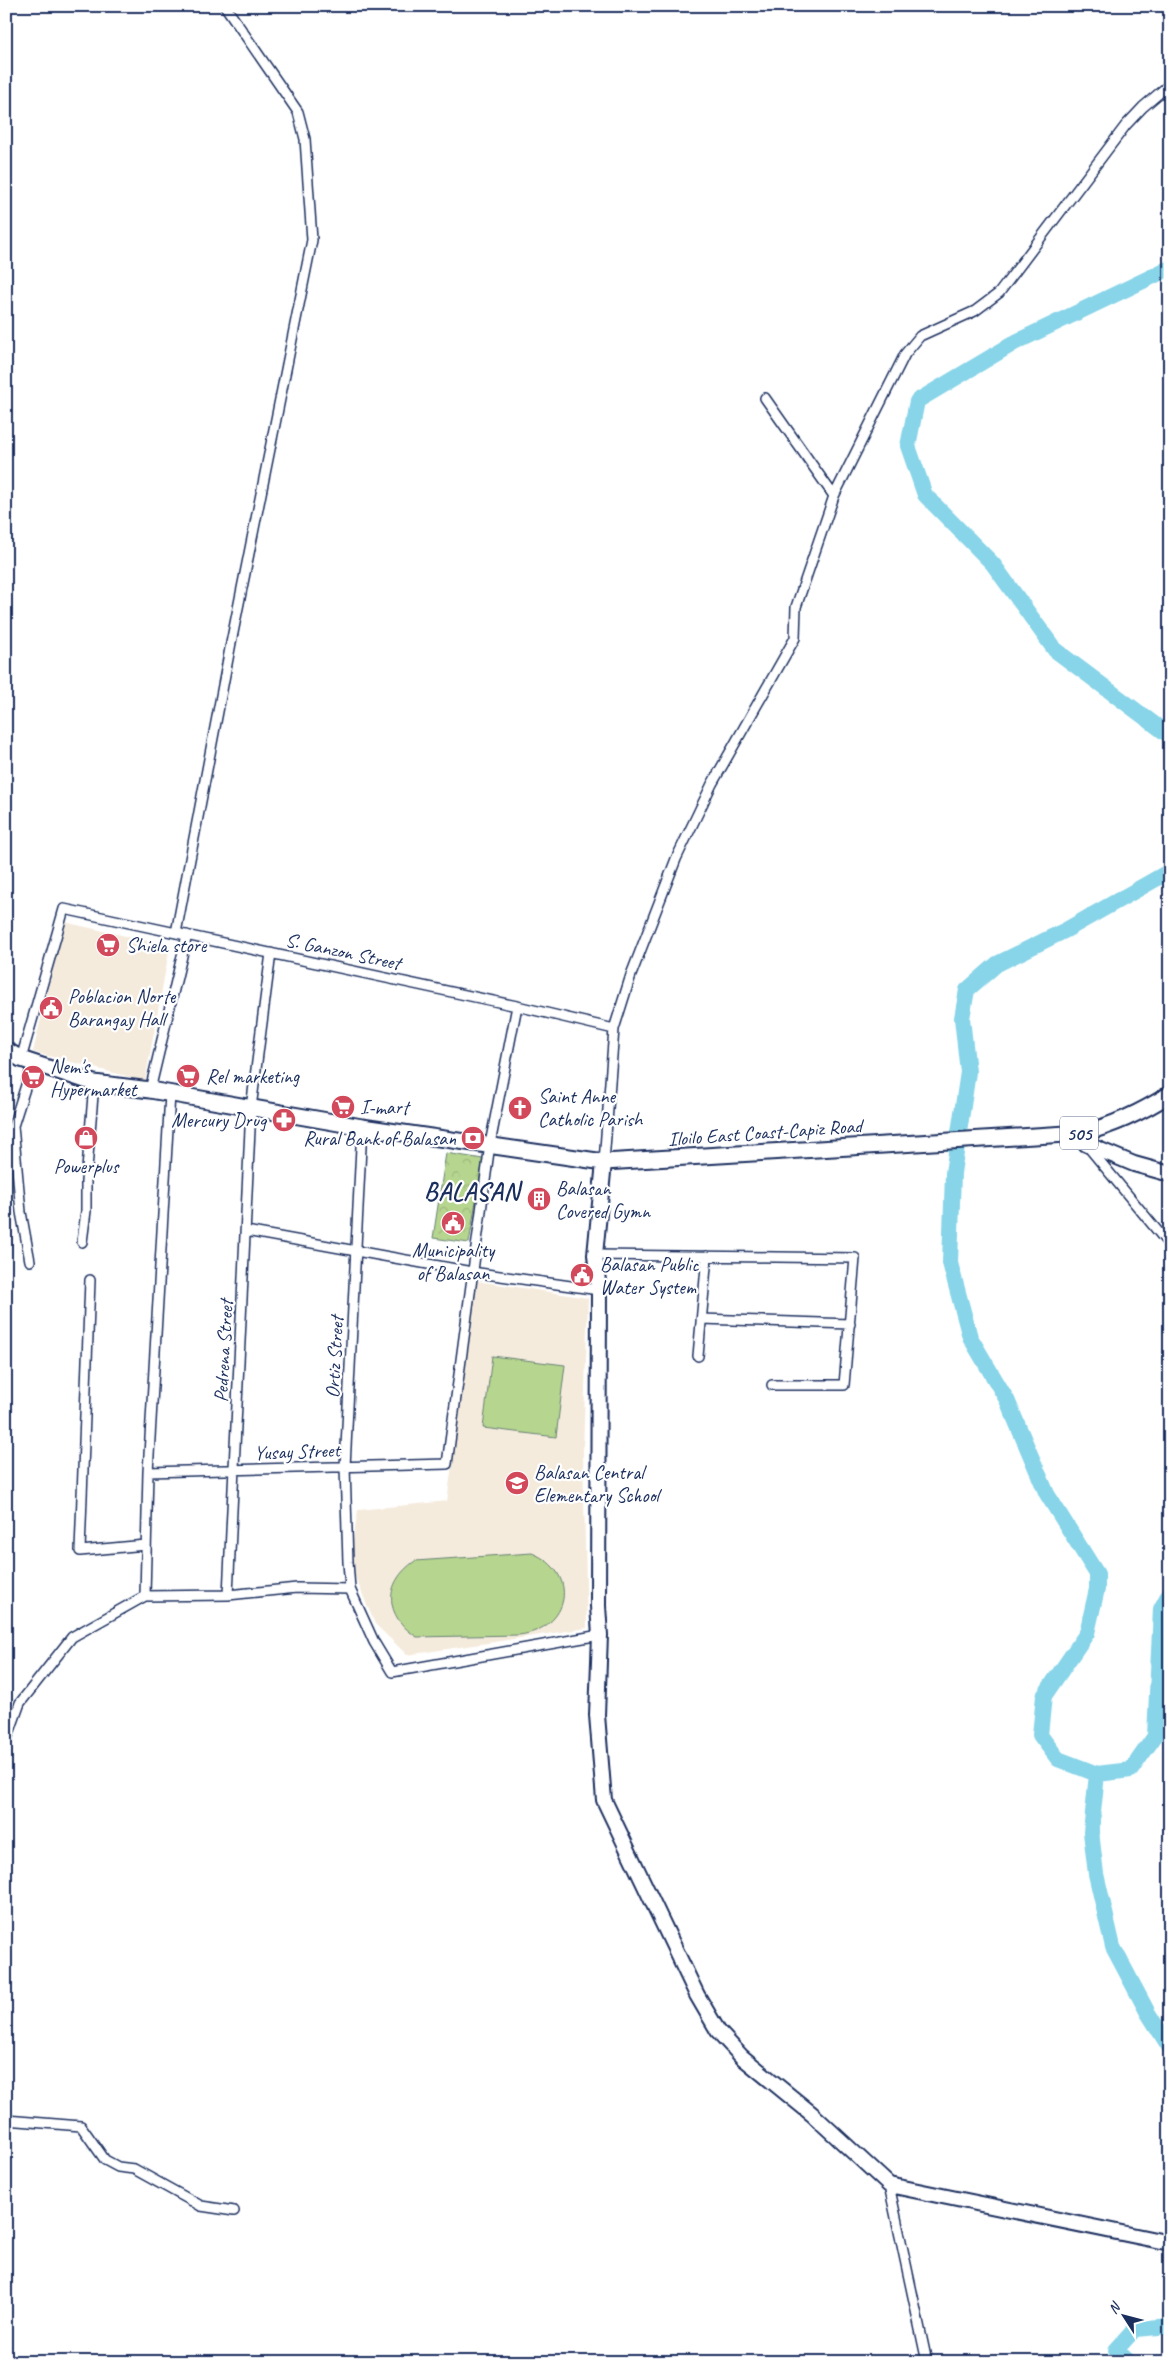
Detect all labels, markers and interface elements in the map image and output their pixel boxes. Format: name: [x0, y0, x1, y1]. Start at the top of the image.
street label: S. Ganzon Street: [283, 927, 406, 977]
supermarket icon: Shiela store: [95, 932, 121, 958]
place label: Shiela store: [126, 933, 208, 958]
place label: Poblacion Norte Barangay Hall: [68, 984, 177, 1032]
public building icon: Poblacion Norte Barangay Hall: [38, 995, 64, 1021]
place label: Nem's Hypermarket: [50, 1054, 139, 1102]
supermarket icon: Rel marketing: [175, 1063, 201, 1089]
supermarket icon: Nem's Hypermarket: [20, 1064, 46, 1090]
place label: Rel marketing: [206, 1064, 300, 1089]
place label: Saint Anne Catholic Parish: [538, 1084, 644, 1132]
supermarket icon: I-mart: [330, 1094, 356, 1120]
place label: I-mart: [360, 1095, 412, 1120]
church icon: Saint Anne Catholic Parish: [507, 1095, 533, 1121]
pharmacy icon: Mercury Drug: [271, 1107, 297, 1133]
place label: Mercury Drug: [171, 1108, 268, 1133]
street label: Iloilo East Coast-Capiz Road: [667, 1113, 866, 1152]
road number: 505: [1060, 1116, 1098, 1150]
shop icon: Powerplus: [73, 1125, 99, 1151]
bank icon: Rural Bank of Balasan: [460, 1125, 486, 1151]
place label: Rural Bank of Balasan: [303, 1126, 457, 1151]
place label: Powerplus: [54, 1154, 121, 1179]
district label: BALASAN: [424, 1176, 523, 1208]
place label: Balasan Covered Gymn: [556, 1176, 651, 1224]
building icon: Balasan Covered Gymn: [526, 1186, 552, 1212]
public building icon: Municipality of Balasan: [440, 1210, 466, 1236]
place label: Municipality of Balasan: [412, 1238, 496, 1286]
place label: Balasan Public Water System: [600, 1252, 699, 1300]
public building icon: Balasan Public Water System: [569, 1262, 595, 1288]
street label: Pedrena Street: [208, 1296, 239, 1403]
street label: Ortiz Street: [320, 1312, 349, 1399]
street label: Yusay Street: [254, 1437, 343, 1465]
place label: Balasan Central Elementary School: [534, 1460, 662, 1508]
school or university icon: Balasan Central Elementary School: [504, 1470, 530, 1496]
north arrow: [1098, 2290, 1148, 2340]
text: N: [1104, 2298, 1125, 2317]

